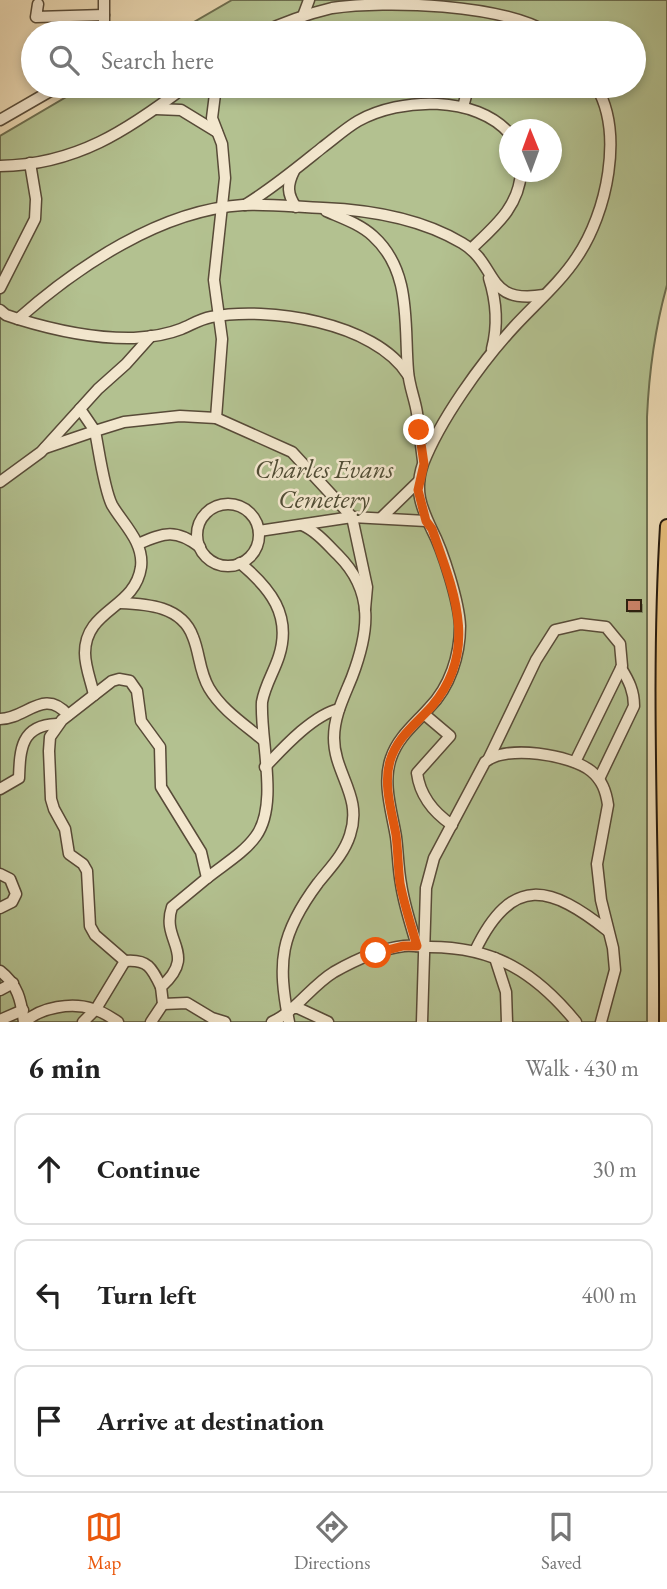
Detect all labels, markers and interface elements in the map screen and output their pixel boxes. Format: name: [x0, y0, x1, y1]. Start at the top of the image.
search box: [21, 21, 646, 98]
icon: search: [45, 41, 83, 79]
text: Search here: [101, 43, 214, 77]
north arrow: [499, 119, 562, 182]
route end: [403, 414, 434, 445]
park label: Charles Evans Cemetery: [255, 452, 394, 516]
route start: [360, 937, 391, 968]
text: 6 min: [28, 1048, 101, 1087]
text: Walk · 430 m: [525, 1053, 639, 1083]
icon: ahead: [30, 1150, 68, 1188]
text: Continue: [97, 1152, 200, 1186]
text: 30 m: [592, 1154, 637, 1184]
icon: left: [30, 1276, 68, 1314]
text: Turn left: [97, 1278, 196, 1312]
text: 400 m: [581, 1280, 637, 1310]
icon: arrive: [30, 1402, 68, 1440]
text: Arrive at destination: [97, 1404, 324, 1438]
tab: Map: [85, 1508, 123, 1575]
tab: Directions: [294, 1508, 370, 1575]
tab: Saved: [541, 1508, 582, 1575]

